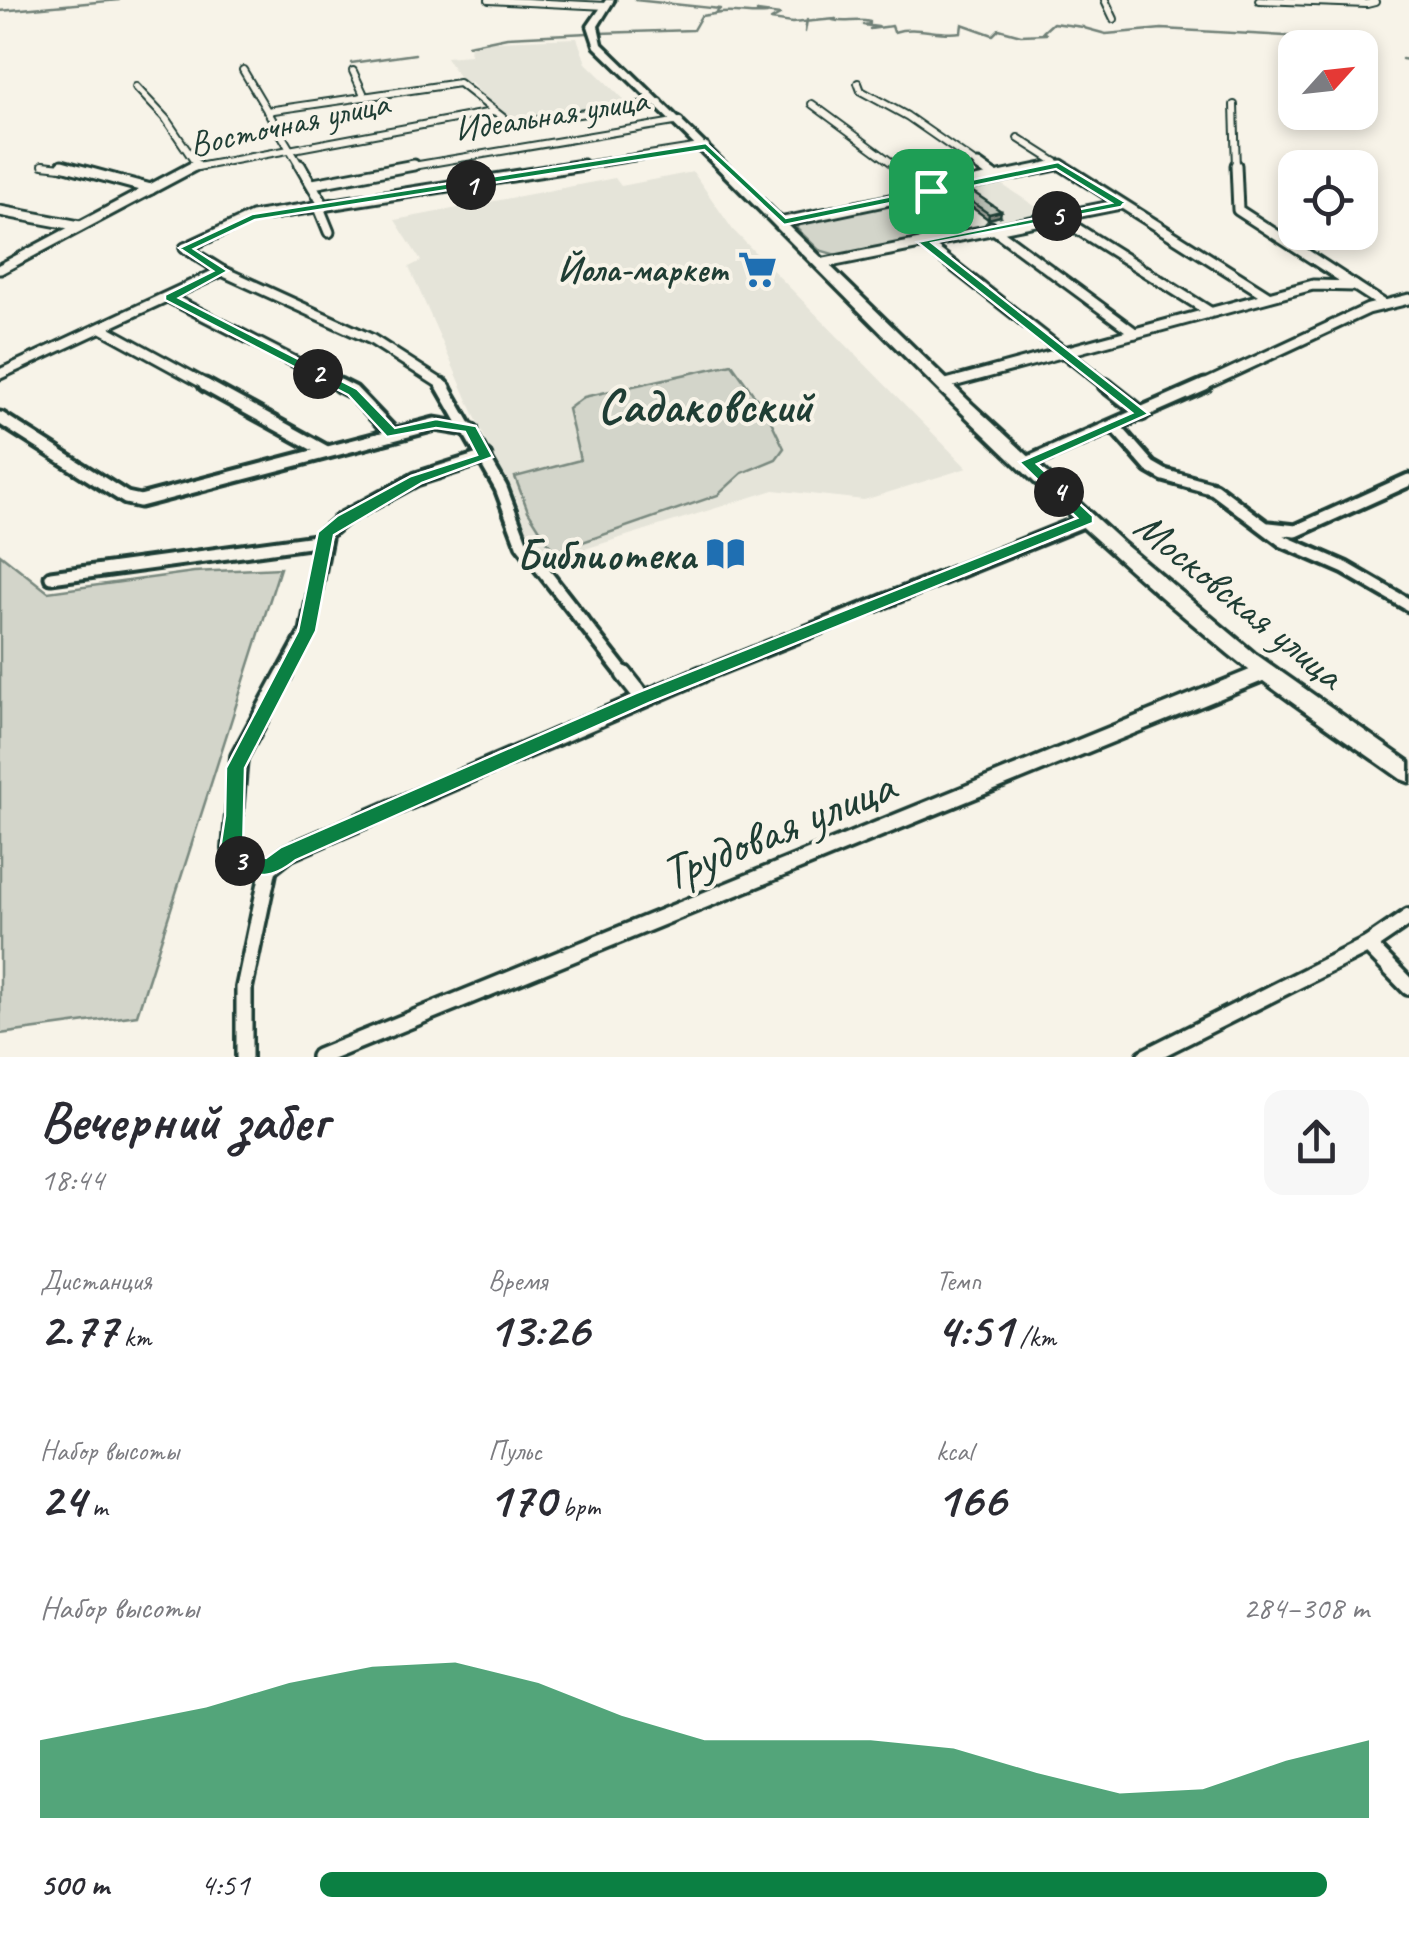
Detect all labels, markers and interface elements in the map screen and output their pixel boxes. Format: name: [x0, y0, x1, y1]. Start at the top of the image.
north arrow: [1278, 30, 1378, 130]
map controls: [1278, 30, 1378, 250]
street label: Идеальная улица: [451, 77, 654, 152]
street label: Восточная улица: [185, 80, 395, 167]
pin: [889, 149, 974, 234]
button: locate: [1278, 150, 1378, 250]
pin: 1: [446, 160, 496, 210]
icon: arrive: [904, 164, 959, 219]
text: 1: [465, 167, 477, 202]
pin: 5: [1032, 191, 1082, 241]
text: 5: [1051, 198, 1063, 233]
place label: Йола-маркет: [558, 247, 730, 292]
supermarket icon: Йола-маркет: [736, 248, 778, 290]
pin: 2: [293, 349, 343, 399]
text: 2: [312, 356, 324, 391]
district label: Садаковский: [598, 376, 816, 436]
pin: 4: [1034, 467, 1084, 517]
text: 4: [1053, 474, 1065, 509]
street label: Московская улица: [1124, 500, 1357, 702]
place label: Библиотека: [516, 529, 699, 582]
library icon: Библиотека: [705, 533, 747, 575]
street label: Трудовая улица: [652, 753, 906, 905]
pin: 3: [215, 836, 265, 886]
text: 3: [234, 843, 246, 878]
text: Вечерний забег: [40, 1086, 328, 1156]
button: share: [1264, 1090, 1369, 1195]
text: 18:44: [40, 1159, 104, 1200]
text: Дистанция: [40, 1263, 152, 1298]
text: Время: [488, 1263, 547, 1298]
text: Темп: [936, 1263, 981, 1298]
text: 2.77: [40, 1298, 117, 1361]
text: 13:26: [488, 1298, 589, 1361]
text: 4:51: [936, 1298, 1013, 1361]
text: km: [117, 1319, 151, 1354]
text: /km: [1013, 1319, 1056, 1354]
text: Набор высоты: [40, 1433, 179, 1468]
text: Пульс: [488, 1433, 542, 1468]
text: kcal: [936, 1433, 973, 1468]
text: 24: [40, 1468, 85, 1531]
text: 170: [488, 1468, 555, 1531]
text: 166: [936, 1468, 1006, 1531]
text: m: [85, 1489, 107, 1524]
text: bpm: [555, 1489, 601, 1524]
text: Набор высоты: [40, 1587, 199, 1628]
text: 284–308 m: [1243, 1587, 1369, 1628]
text: 500 m: [40, 1864, 109, 1905]
text: 4:51: [200, 1864, 250, 1905]

